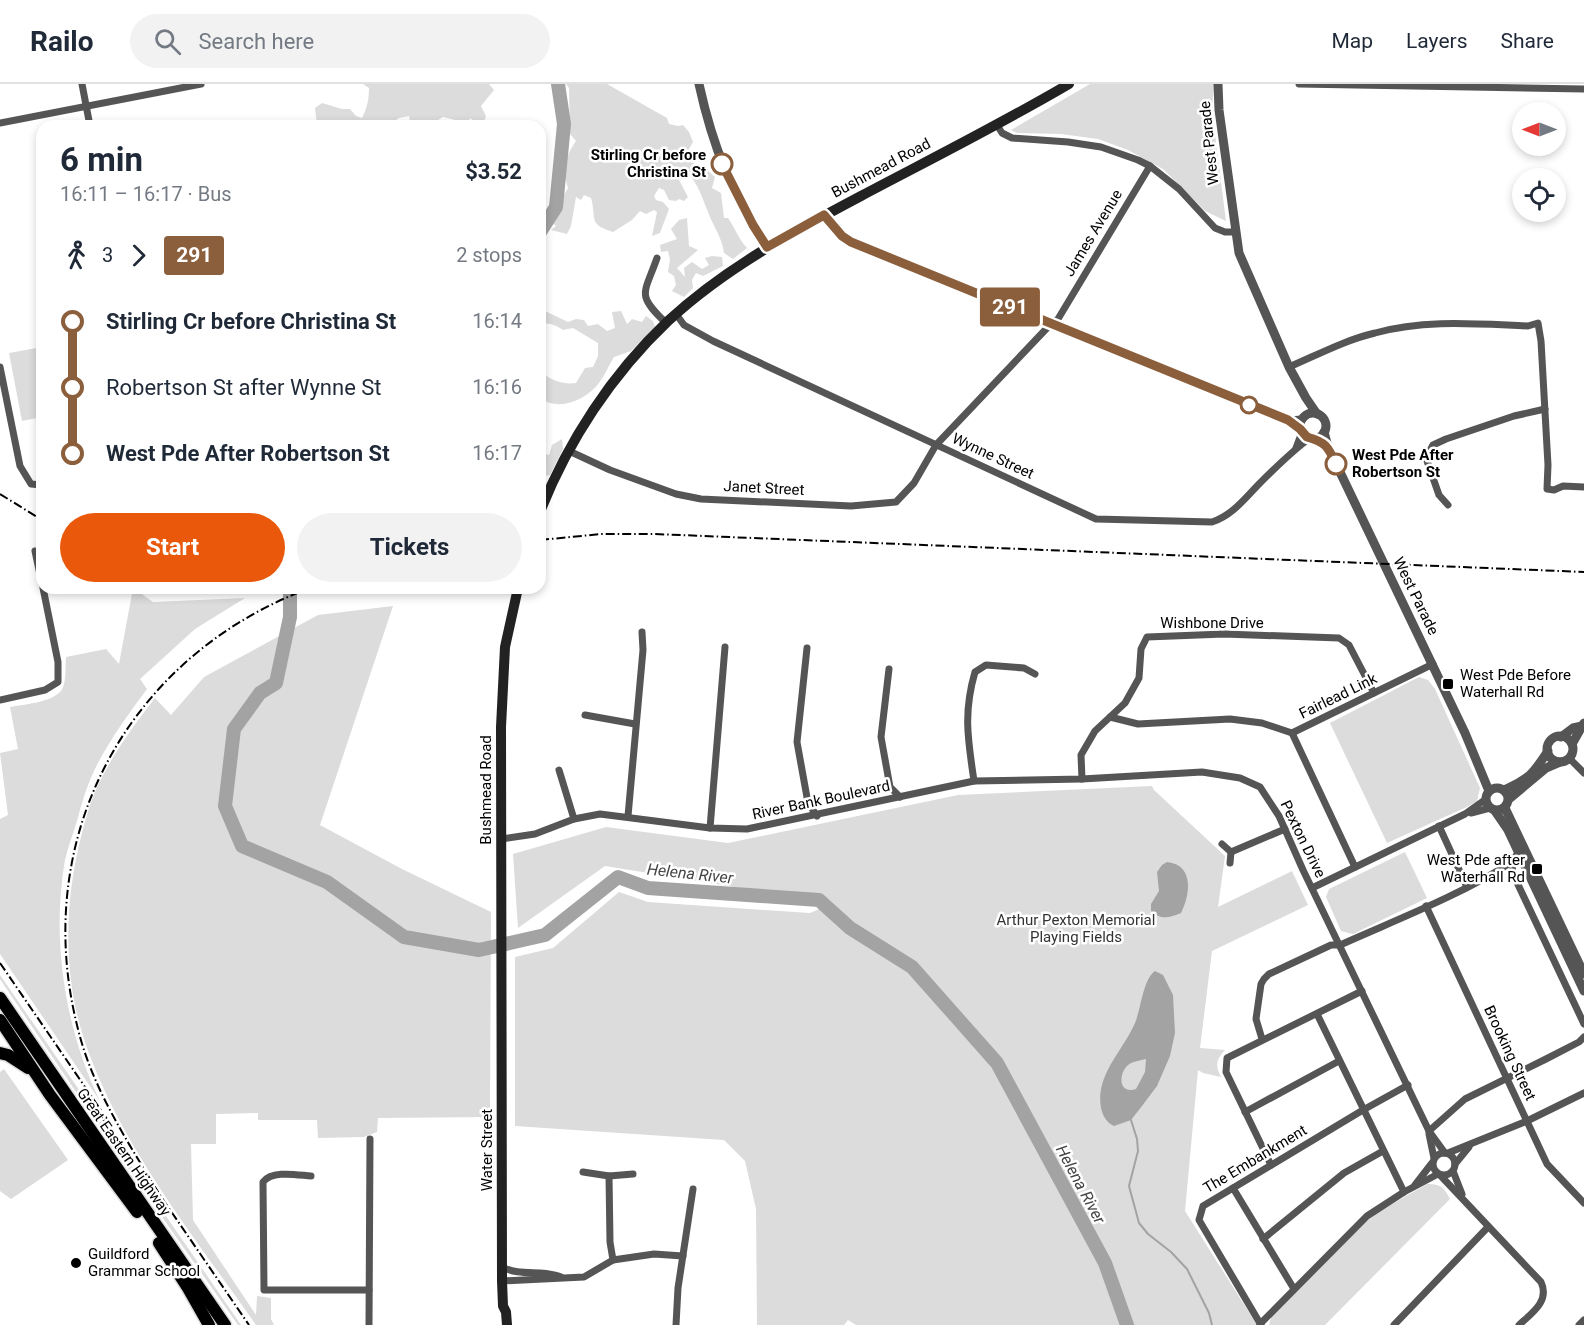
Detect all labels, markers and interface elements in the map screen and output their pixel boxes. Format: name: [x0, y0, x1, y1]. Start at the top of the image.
search box: [130, 14, 550, 68]
text: Railo: [30, 25, 94, 58]
icon: search: [151, 25, 184, 58]
text: Search here: [199, 29, 314, 54]
text: Map: [1331, 29, 1373, 53]
text: Layers: [1406, 29, 1467, 53]
text: Share: [1500, 29, 1554, 53]
street label: West Parade: [1196, 100, 1222, 186]
north arrow: [1512, 102, 1566, 156]
map controls: [1512, 102, 1566, 222]
street label: Bushmead Road: [828, 134, 934, 202]
text: 6 min: [60, 140, 143, 179]
place label: Stirling Cr before Christina St: [591, 146, 706, 181]
marker: Stirling Cr before Christina St: [711, 153, 733, 175]
text: $3.52: [465, 159, 522, 184]
button: locate: [1512, 168, 1566, 222]
text: 16:11 – 16:17 · Bus: [60, 182, 232, 206]
street label: James Avenue: [1060, 186, 1126, 280]
icon: walk: [60, 239, 93, 272]
icon: forward: [122, 239, 155, 272]
text: 3: [102, 243, 113, 267]
text: 291: [176, 243, 212, 267]
text: 2 stops: [456, 243, 522, 267]
line badge: 291: [976, 288, 1044, 326]
text: 291: [992, 295, 1028, 319]
text: Stirling Cr before Christina St: [106, 309, 396, 334]
text: 16:14: [472, 309, 522, 333]
text: Robertson St after Wynne St: [106, 375, 382, 400]
text: 16:16: [472, 375, 522, 399]
unlabelled marker: [1240, 396, 1258, 414]
street label: Wynne Street: [949, 429, 1037, 483]
text: West Pde After Robertson St: [106, 441, 390, 466]
text: 16:17: [472, 441, 522, 465]
place label: West Pde After Robertson St: [1352, 446, 1454, 481]
marker: West Pde After Robertson St: [1325, 453, 1347, 475]
street label: Janet Street: [723, 477, 805, 499]
button: Start: [60, 513, 285, 582]
button: Tickets: [297, 513, 522, 582]
street label: West Parade: [1389, 554, 1443, 638]
street label: Wishbone Drive: [1160, 614, 1264, 632]
place label: West Pde Before Waterhall Rd: [1460, 666, 1571, 701]
street label: Fairlead Link: [1296, 669, 1380, 723]
marker: West Pde Before Waterhall Rd: [1441, 677, 1455, 691]
street label: Bushmead Road: [477, 735, 495, 845]
street label: River Bank Boulevard: [750, 777, 892, 823]
street label: Pexton Drive: [1277, 797, 1329, 881]
place label: West Pde after Waterhall Rd: [1427, 851, 1525, 886]
water label: Helena River: [646, 860, 735, 888]
marker: West Pde after Waterhall Rd: [1530, 862, 1544, 876]
park label: Arthur Pexton Memorial Playing Fields: [997, 911, 1155, 946]
street label: Brooking Street: [1480, 1003, 1540, 1103]
street label: Great Eastern Highway: [73, 1085, 175, 1219]
street label: Water Street: [478, 1109, 496, 1191]
street label: The Embankment: [1200, 1121, 1310, 1197]
water label: Helena River: [1052, 1142, 1110, 1228]
place label: Guildford Grammar School: [88, 1245, 200, 1280]
marker: Guildford Grammar School: [69, 1256, 83, 1270]

